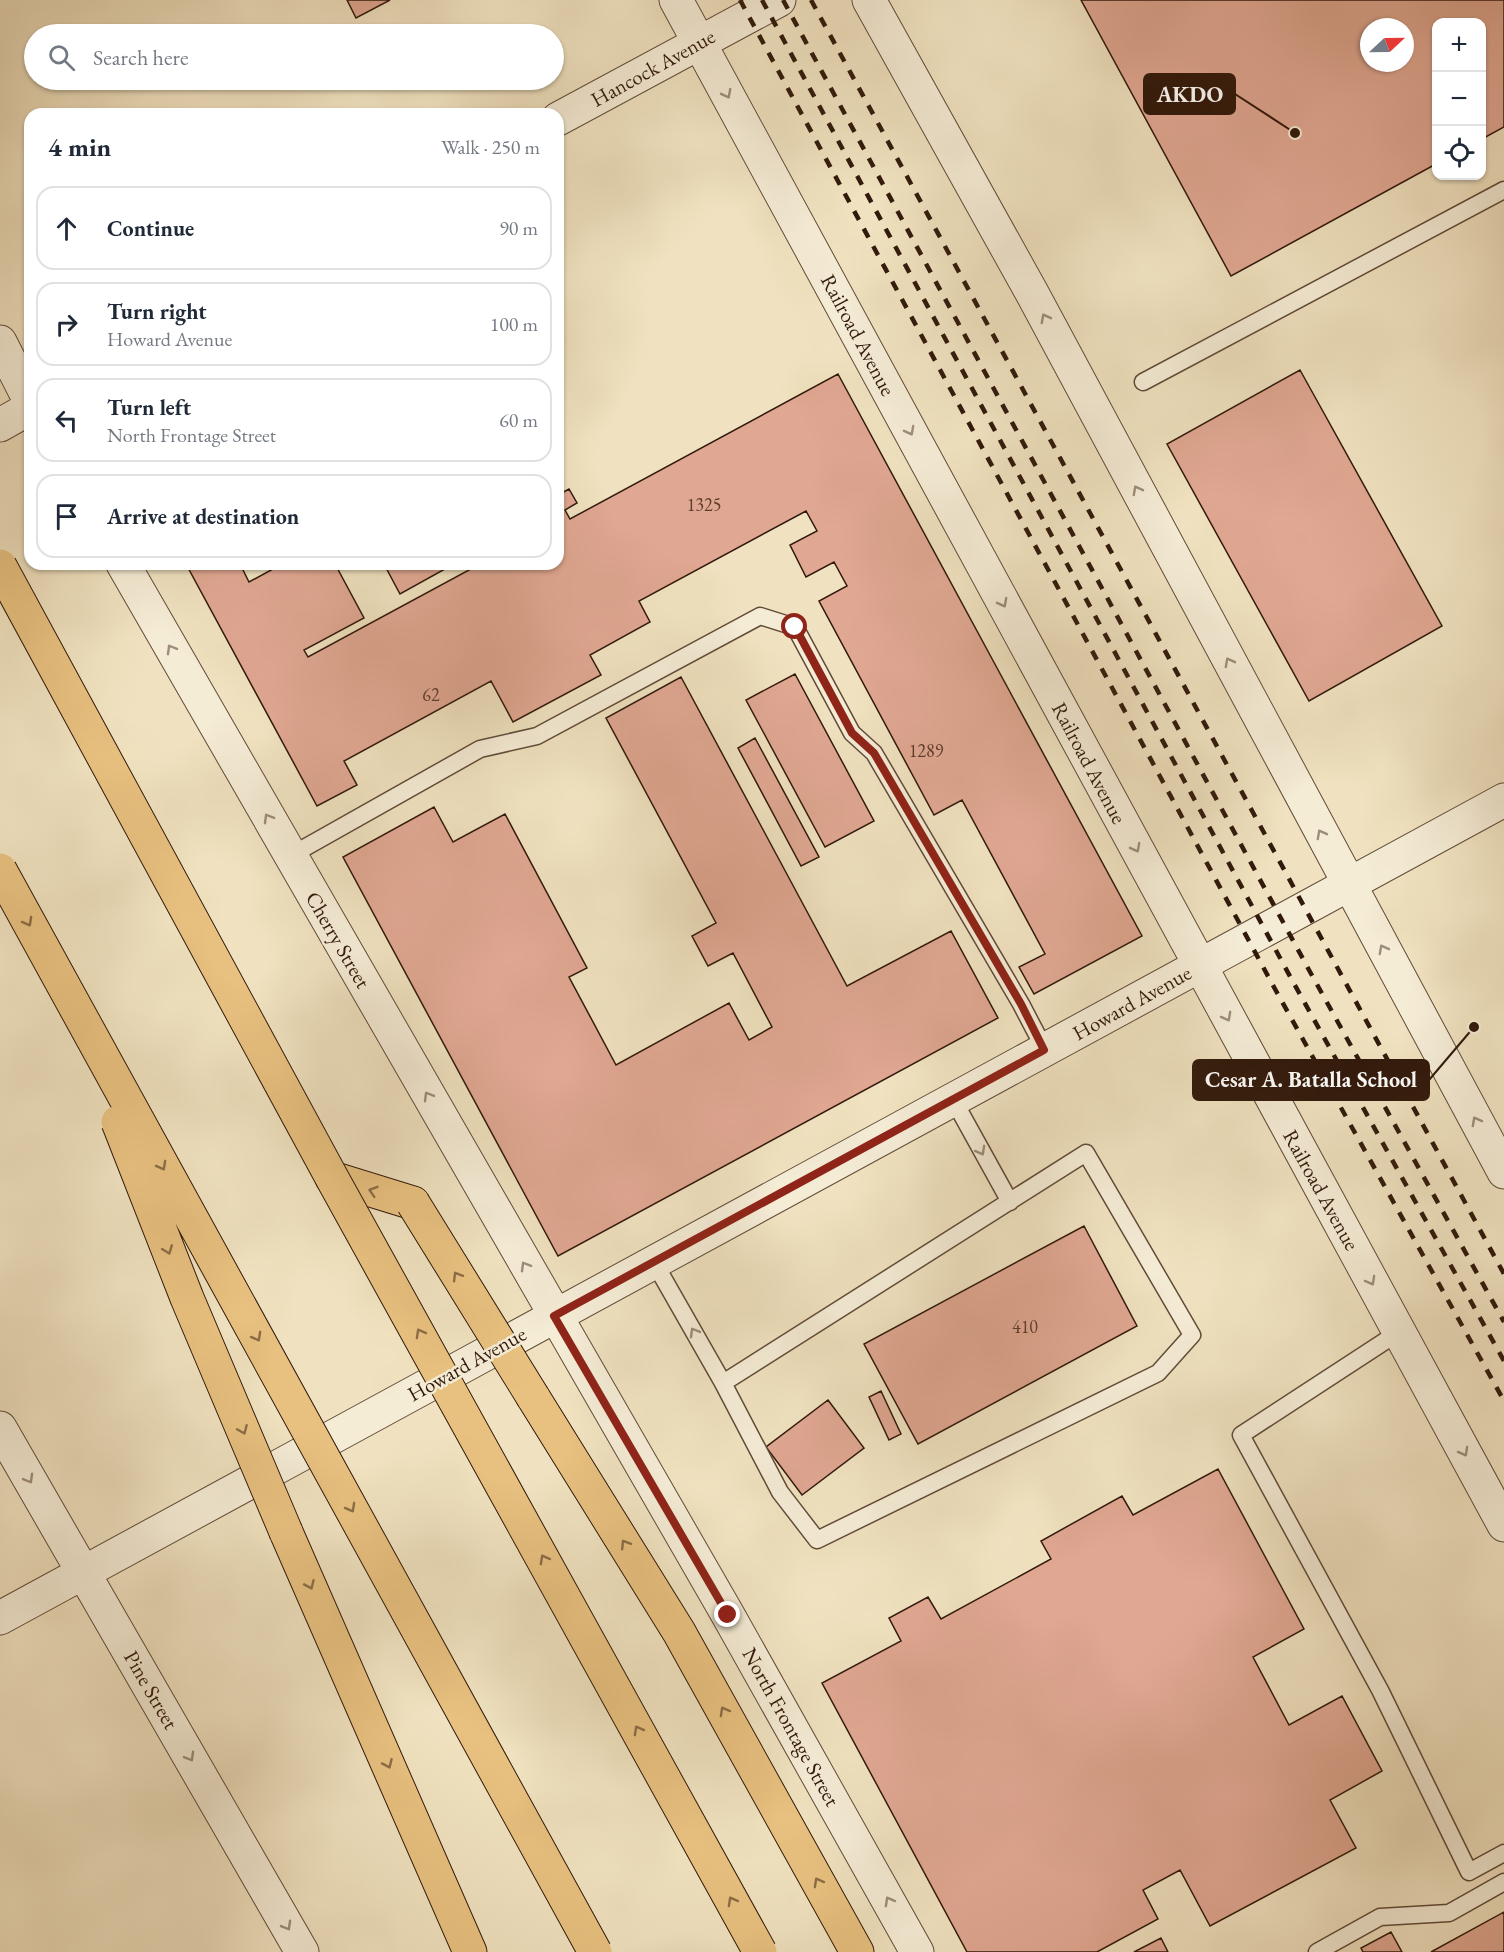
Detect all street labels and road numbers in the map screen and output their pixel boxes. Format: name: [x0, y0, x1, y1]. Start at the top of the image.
street label: Hancock Avenue: [586, 22, 720, 113]
street label: Railroad Avenue: [815, 269, 902, 400]
street label: Railroad Avenue: [1046, 697, 1133, 828]
street label: Cherry Street: [300, 886, 377, 993]
street label: Howard Avenue: [1068, 959, 1196, 1046]
street label: Railroad Avenue: [1277, 1125, 1366, 1255]
street label: Howard Avenue: [403, 1320, 531, 1407]
street label: North Frontage Street: [737, 1643, 846, 1811]
street label: Pine Street: [118, 1646, 185, 1734]

